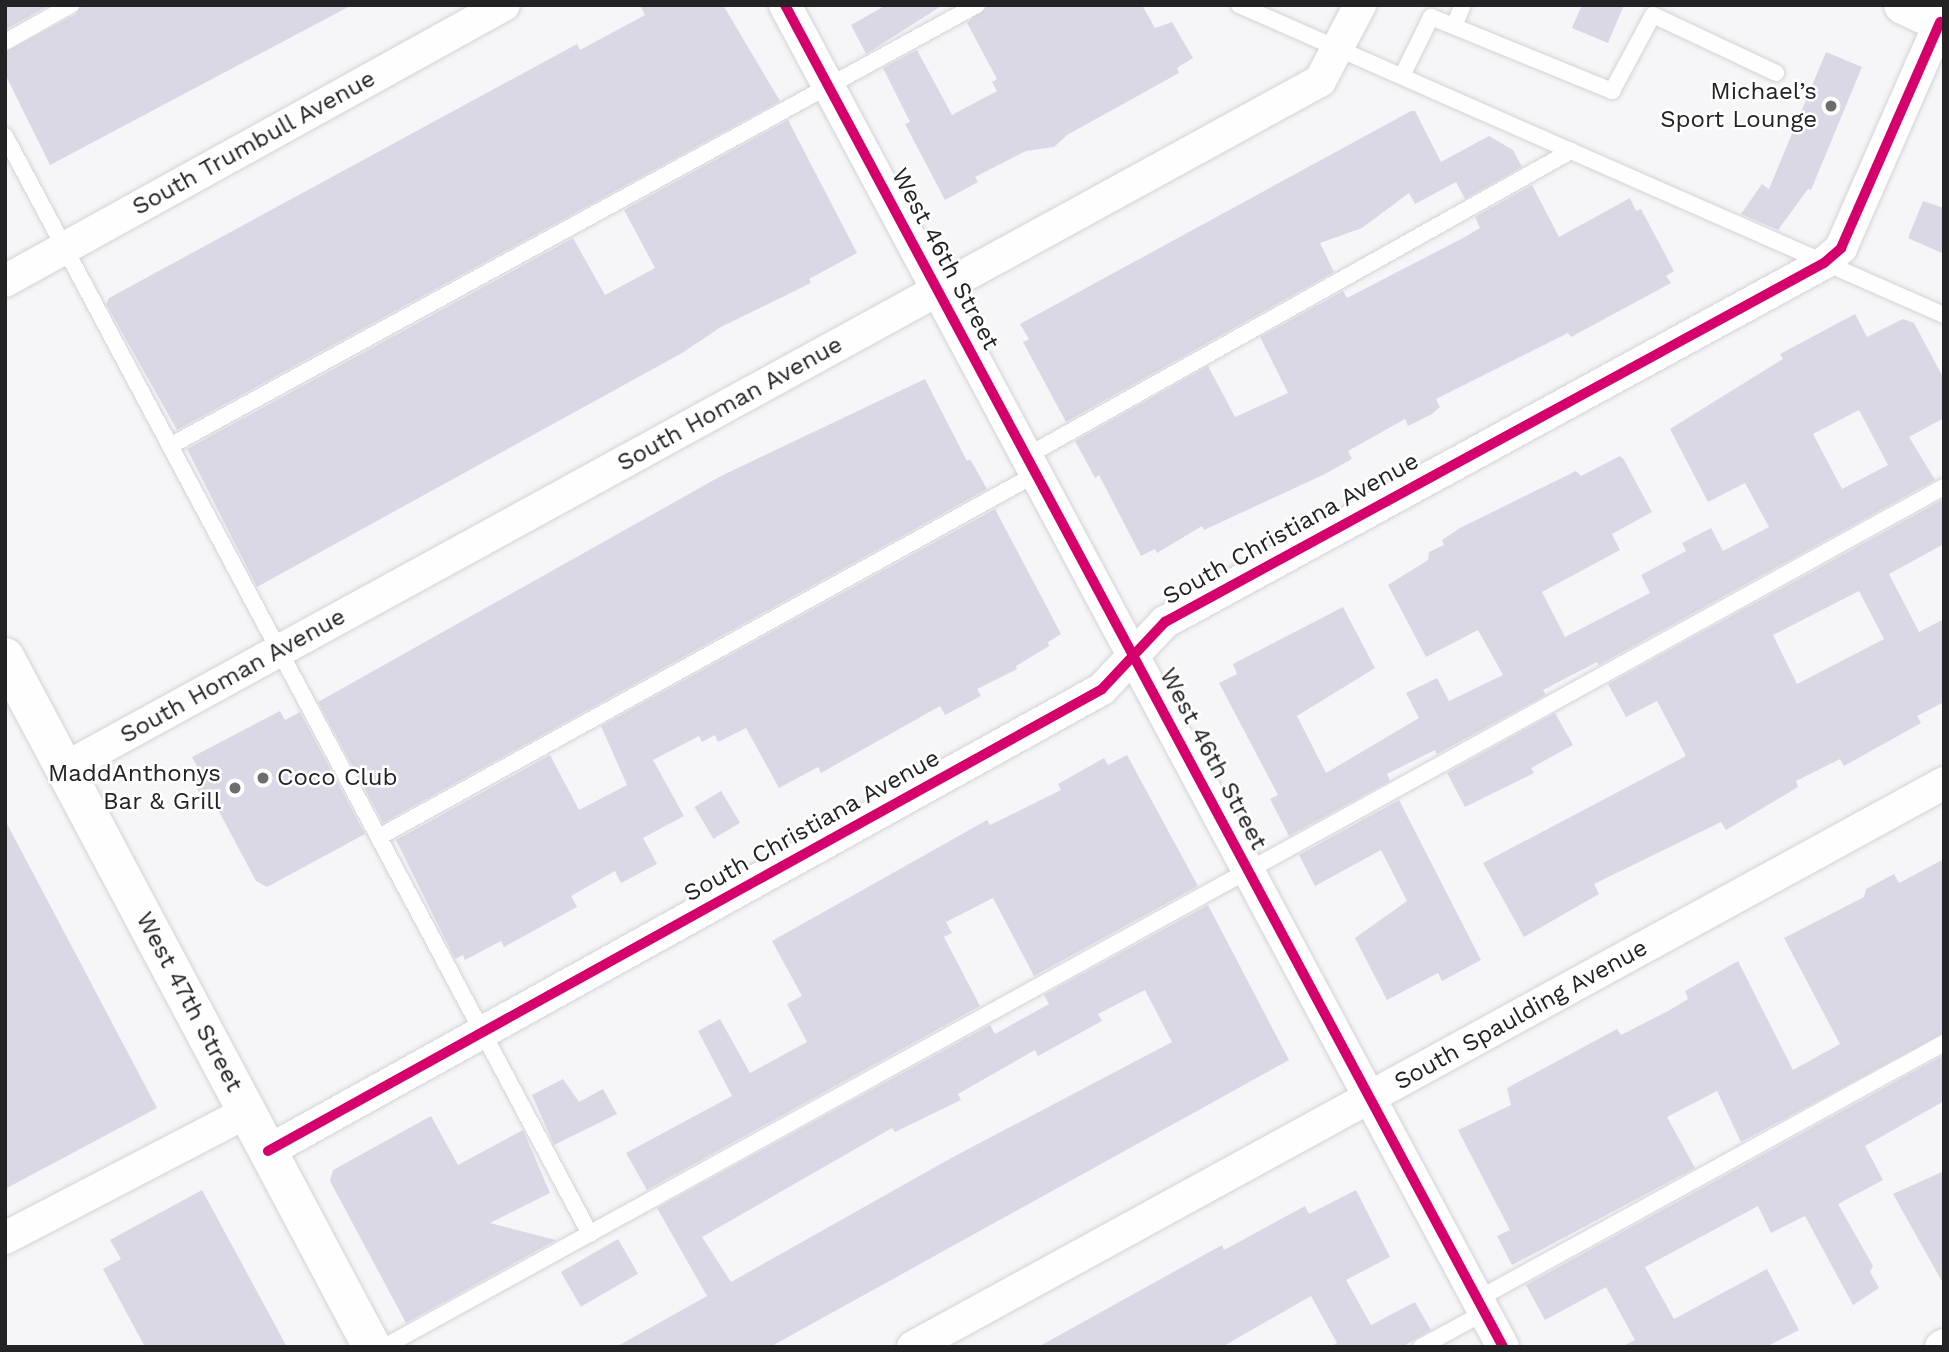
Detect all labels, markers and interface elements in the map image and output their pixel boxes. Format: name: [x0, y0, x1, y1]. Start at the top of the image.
street label: South Trumbull Avenue: [126, 64, 382, 222]
place label: Michael’s Sport Lounge: [1660, 78, 1817, 134]
marker: Michael’s Sport Lounge: [1823, 98, 1839, 114]
street label: West 46th Street: [885, 163, 1005, 355]
street label: South Homan Avenue: [612, 330, 848, 478]
street label: South Christiana Avenue: [1157, 446, 1425, 612]
street label: South Homan Avenue: [115, 602, 351, 750]
street label: West 46th Street: [1153, 663, 1273, 855]
street label: South Christiana Avenue: [678, 743, 946, 909]
place label: MaddAnthonys Bar & Grill: [48, 760, 221, 816]
place label: Coco Club: [277, 764, 398, 792]
marker: Coco Club: [255, 770, 271, 786]
marker: MaddAnthonys Bar & Grill: [227, 780, 243, 796]
street label: West 47th Street: [130, 907, 248, 1097]
street label: South Spaulding Avenue: [1389, 933, 1653, 1097]

